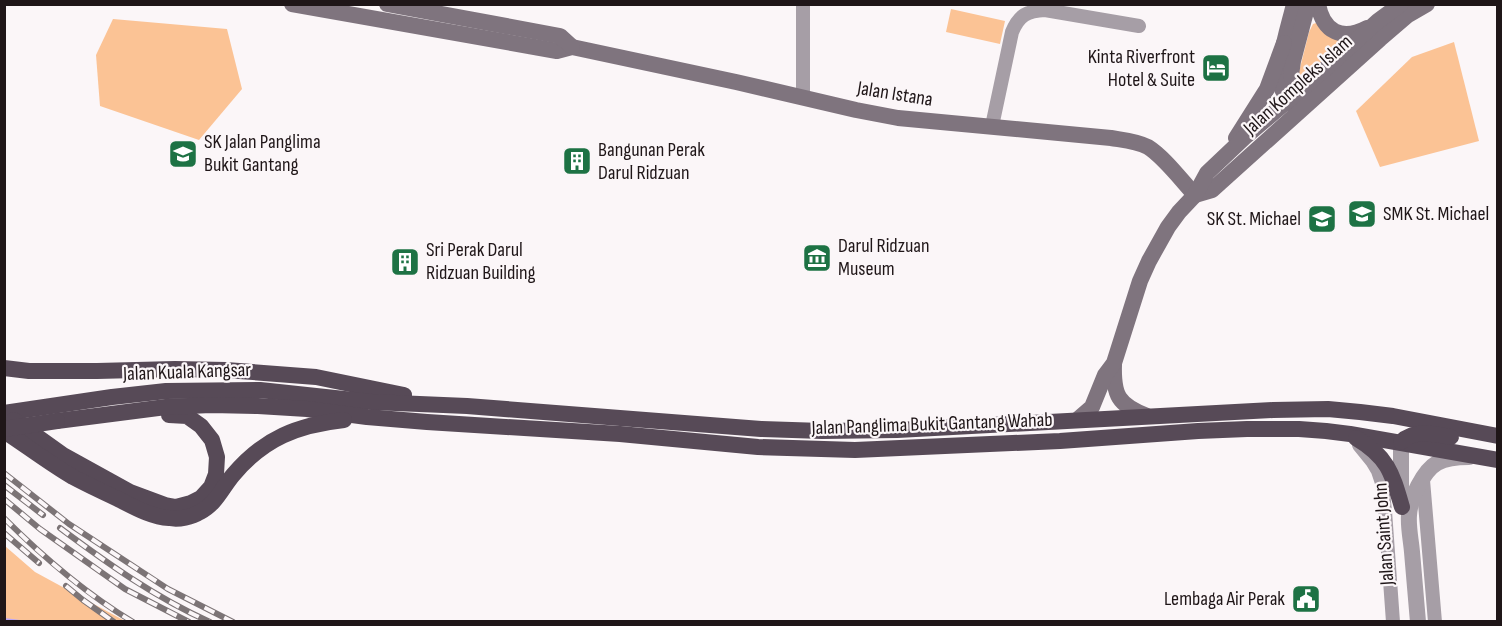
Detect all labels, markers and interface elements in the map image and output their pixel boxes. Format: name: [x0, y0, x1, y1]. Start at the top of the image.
street label: Jalan Kompleks Islam: [1238, 30, 1357, 141]
place label: Kinta Riverfront Hotel & Suite: [1088, 45, 1195, 92]
hotel icon: Kinta Riverfront Hotel & Suite: [1200, 52, 1232, 84]
street label: Jalan Istana: [855, 76, 934, 112]
place label: SK Jalan Panglima Bukit Gantang: [204, 130, 321, 177]
school or university icon: SK Jalan Panglima Bukit Gantang: [167, 138, 199, 170]
place label: Bangunan Perak Darul Ridzuan: [598, 138, 705, 185]
building icon: Bangunan Perak Darul Ridzuan: [561, 145, 593, 177]
school or university icon: SMK St. Michael: [1346, 198, 1378, 230]
place label: SMK St. Michael: [1383, 202, 1489, 226]
school or university icon: SK St. Michael: [1306, 203, 1338, 235]
place label: SK St. Michael: [1207, 207, 1301, 231]
place label: Darul Ridzuan Museum: [838, 234, 930, 281]
place label: Sri Perak Darul Ridzuan Building: [426, 238, 536, 285]
museum icon: Darul Ridzuan Museum: [801, 242, 833, 274]
building icon: Sri Perak Darul Ridzuan Building: [389, 246, 421, 278]
street label: Jalan Kuala Kangsar: [122, 358, 252, 386]
street label: Jalan Panglima Bukit Gantang Wahab: [810, 408, 1053, 440]
street label: Jalan Saint John: [1368, 482, 1400, 587]
public building icon: Lembaga Air Perak: [1290, 583, 1322, 615]
place label: Lembaga Air Perak: [1164, 587, 1285, 611]

